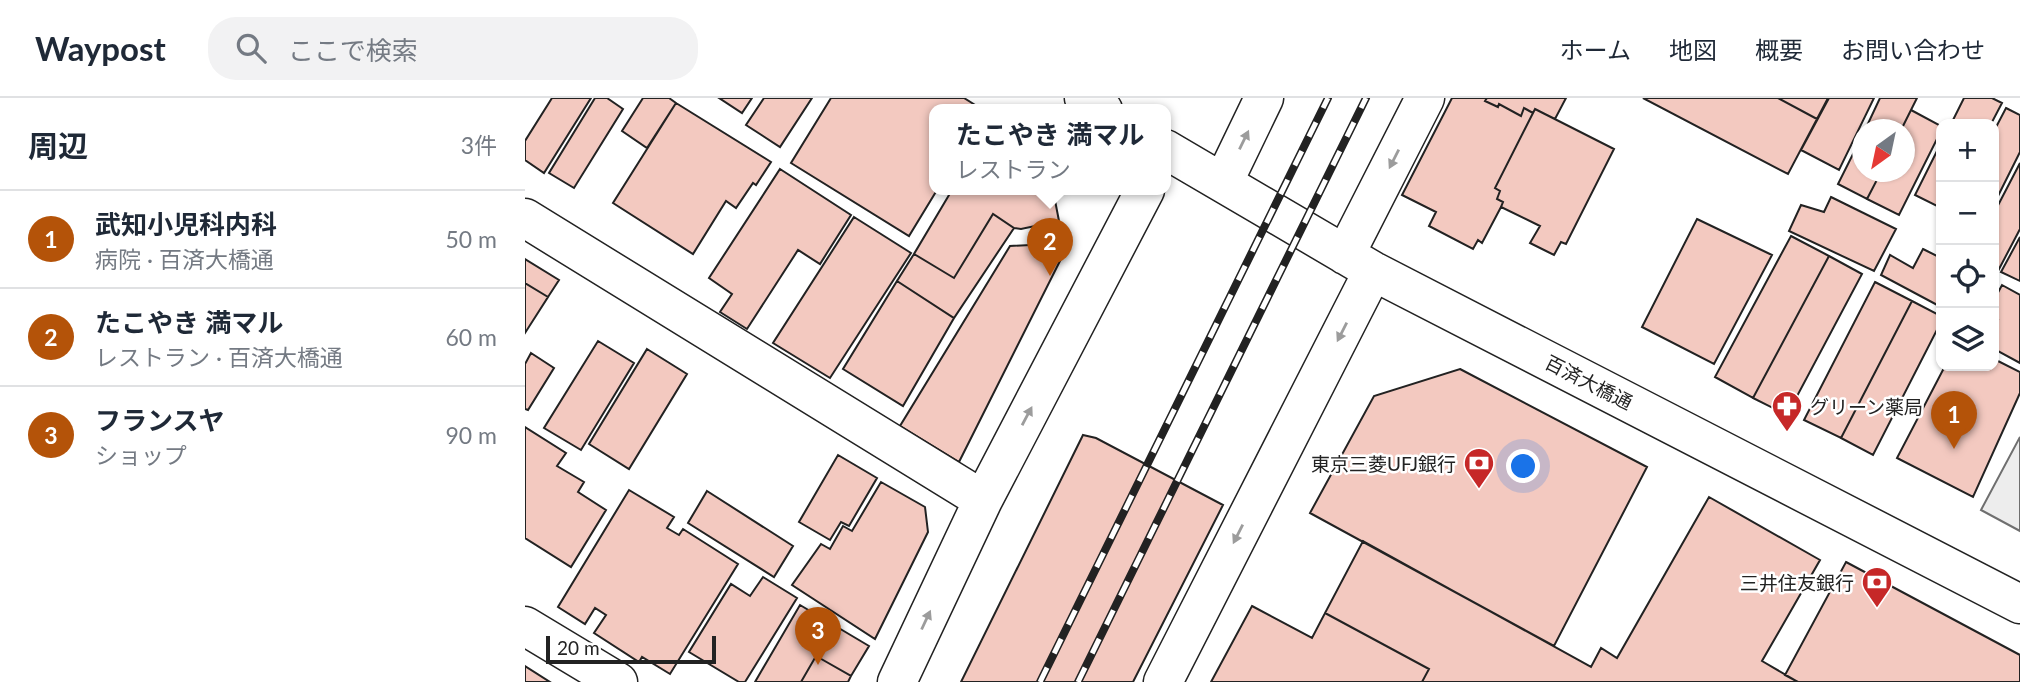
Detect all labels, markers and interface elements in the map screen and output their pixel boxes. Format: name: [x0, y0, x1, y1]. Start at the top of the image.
search box: [208, 17, 698, 80]
text: Waypost: [35, 28, 166, 68]
icon: search: [232, 29, 270, 67]
text: ここで検索: [288, 34, 418, 66]
text: ホーム: [1560, 35, 1631, 64]
text: 地図: [1669, 35, 1717, 64]
text: 概要: [1755, 35, 1803, 64]
text: お問い合わせ: [1841, 35, 1985, 64]
popup: [929, 104, 1171, 195]
text: たこやき 満マル: [956, 118, 1144, 150]
north arrow: [1852, 119, 1915, 182]
map controls: [1936, 119, 1999, 371]
button: +: [1936, 119, 1999, 182]
text: 周辺: [28, 127, 88, 163]
one-way arrow: [1238, 130, 1250, 150]
text: 3件: [461, 131, 497, 159]
one-way arrow: [1389, 149, 1400, 169]
text: レストラン: [956, 155, 1071, 183]
button: −: [1936, 182, 1999, 245]
text: 武知小児科内科: [95, 208, 277, 240]
pin: 2: [1027, 218, 1073, 276]
text: 1: [44, 225, 58, 253]
text: 50 m: [446, 225, 497, 253]
text: 病院 · 百済大橋通: [95, 245, 274, 273]
button: locate: [1936, 245, 1999, 308]
text: たこやき 満マル: [95, 306, 283, 338]
button: layers: [1936, 308, 1999, 371]
one-way arrow: [1336, 322, 1347, 342]
text: 2: [44, 323, 58, 351]
text: 60 m: [446, 323, 497, 351]
text: レストラン · 百済大橋通: [95, 343, 343, 371]
street label: 百済大橋通: [1541, 350, 1637, 414]
pharmacy icon: グリーン薬局: [1770, 389, 1804, 433]
pin: 1: [1931, 391, 1977, 449]
place label: グリーン薬局: [1810, 395, 1923, 418]
text: フランスヤ: [95, 404, 224, 436]
one-way arrow: [1021, 406, 1032, 426]
text: 3: [44, 421, 58, 449]
text: 90 m: [446, 421, 497, 449]
text: ショップ: [95, 441, 187, 469]
bank icon: 東京三菱UFJ銀行: [1462, 446, 1496, 490]
your location: [1506, 449, 1540, 483]
place label: 東京三菱UFJ銀行: [1311, 452, 1456, 475]
one-way arrow: [1233, 524, 1244, 544]
bank icon: 三井住友銀行: [1860, 565, 1894, 609]
place label: 三井住友銀行: [1740, 571, 1854, 594]
pin: 3: [795, 607, 841, 665]
one-way arrow: [921, 610, 932, 630]
scale bar: [546, 633, 716, 665]
text: 20 m: [557, 636, 600, 659]

